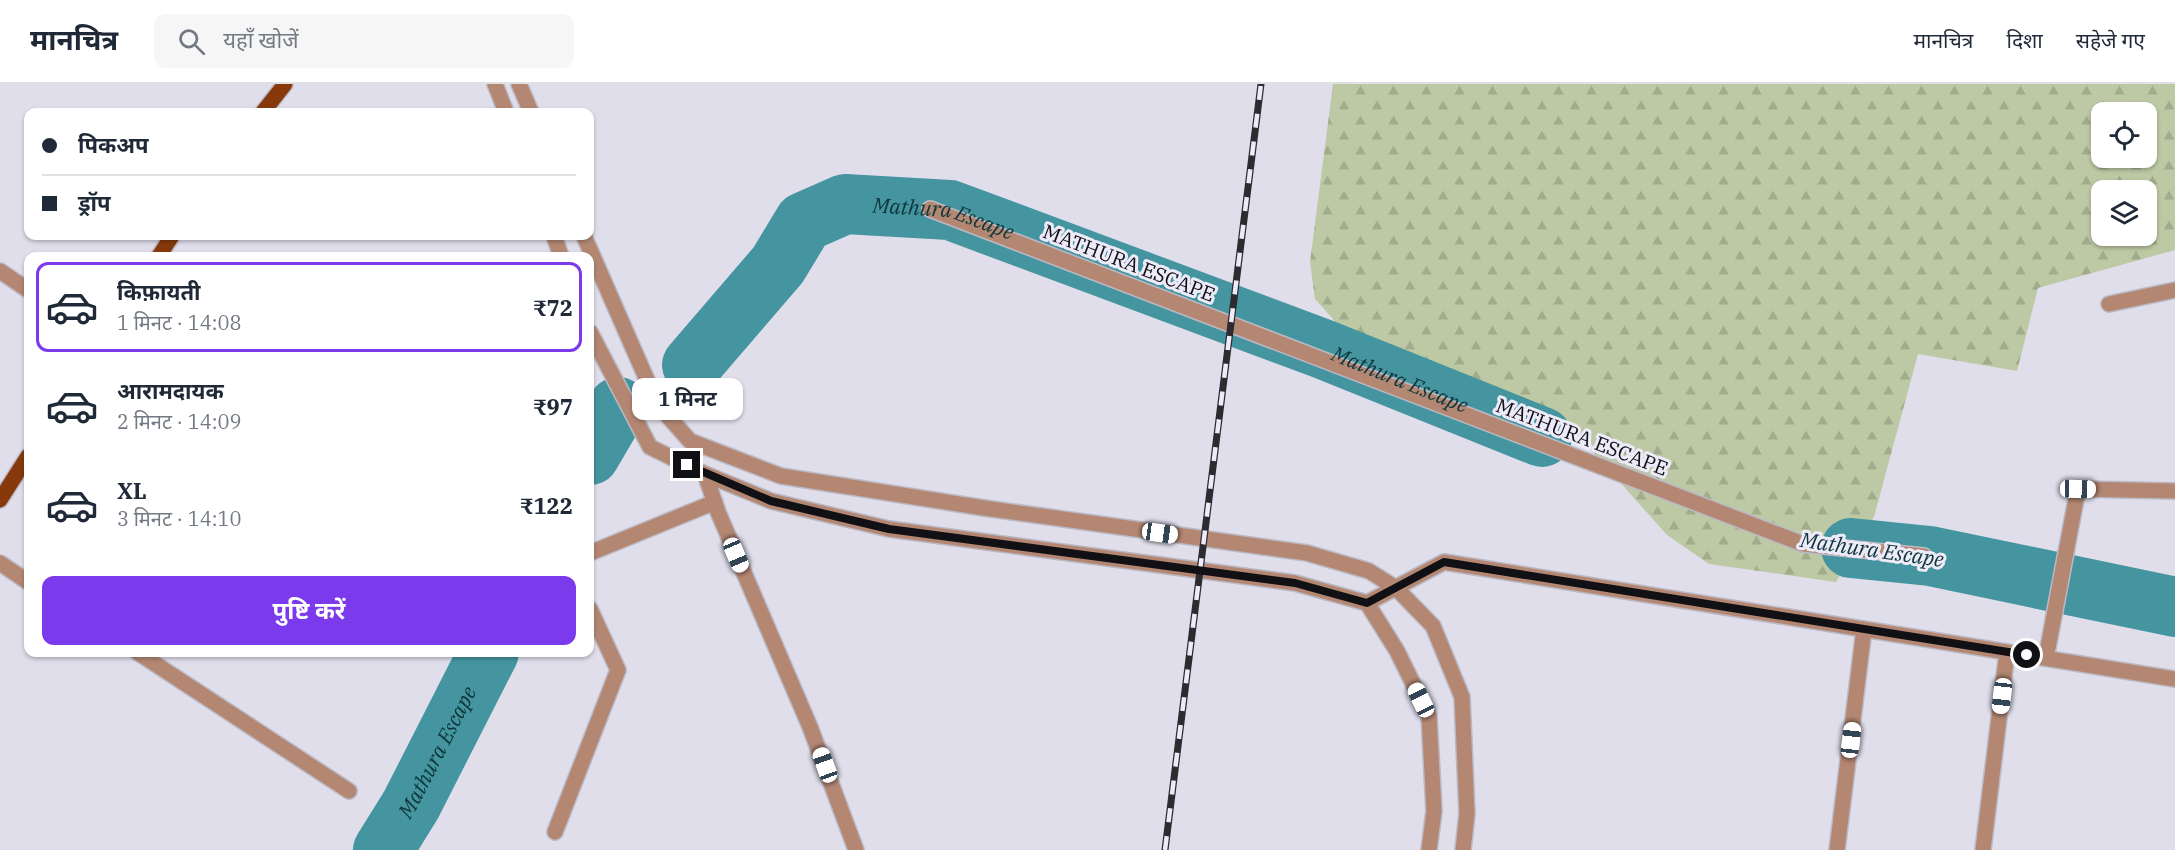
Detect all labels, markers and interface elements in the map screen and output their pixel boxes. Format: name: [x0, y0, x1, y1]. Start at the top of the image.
search box: [154, 14, 574, 68]
text: मानचित्र: [30, 21, 118, 58]
icon: search: [175, 25, 208, 58]
text: यहाँ खोजें: [223, 25, 299, 54]
text: मानचित्र: [1913, 26, 1973, 54]
text: दिशा: [2006, 26, 2043, 54]
text: सहेजे गए: [2076, 26, 2145, 54]
map controls: [2091, 102, 2157, 246]
button: locate: [2091, 102, 2157, 168]
text: पिकअप: [78, 130, 149, 159]
button: layers: [2091, 180, 2157, 246]
text: ड्रॉप: [78, 188, 111, 217]
water label: Mathura Escape: [871, 191, 1019, 246]
street label: MATHURA ESCAPE: [1039, 217, 1219, 308]
text: किफ़ायती: [117, 277, 201, 306]
icon: car: [45, 280, 99, 334]
text: ₹72: [532, 293, 573, 322]
text: 1 मिनट · 14:08: [117, 309, 241, 336]
water label: Mathura Escape: [1327, 339, 1473, 419]
text: आरामदायक: [117, 376, 224, 405]
callout: 1 मिनट: [632, 378, 742, 420]
icon: car: [45, 379, 99, 433]
text: 1 मिनट: [658, 385, 717, 412]
street label: MATHURA ESCAPE: [1492, 391, 1672, 482]
text: ₹97: [532, 392, 573, 421]
text: 2 मिनट · 14:09: [117, 408, 241, 435]
route end: [673, 451, 700, 478]
text: XL: [117, 476, 147, 505]
icon: car: [45, 478, 99, 532]
car: [2060, 480, 2096, 498]
text: ₹122: [519, 491, 573, 520]
text: 3 मिनट · 14:10: [117, 505, 241, 532]
car: [1141, 522, 1179, 544]
water label: Mathura Escape: [1798, 525, 1946, 573]
car: [721, 535, 751, 575]
button: पुष्टि करें: [42, 576, 576, 645]
route start: [2013, 641, 2040, 668]
car: [1991, 677, 2013, 715]
car: [1405, 680, 1437, 720]
water label: Mathura Escape: [391, 681, 483, 824]
car: [1840, 721, 1862, 759]
car: [810, 745, 840, 785]

